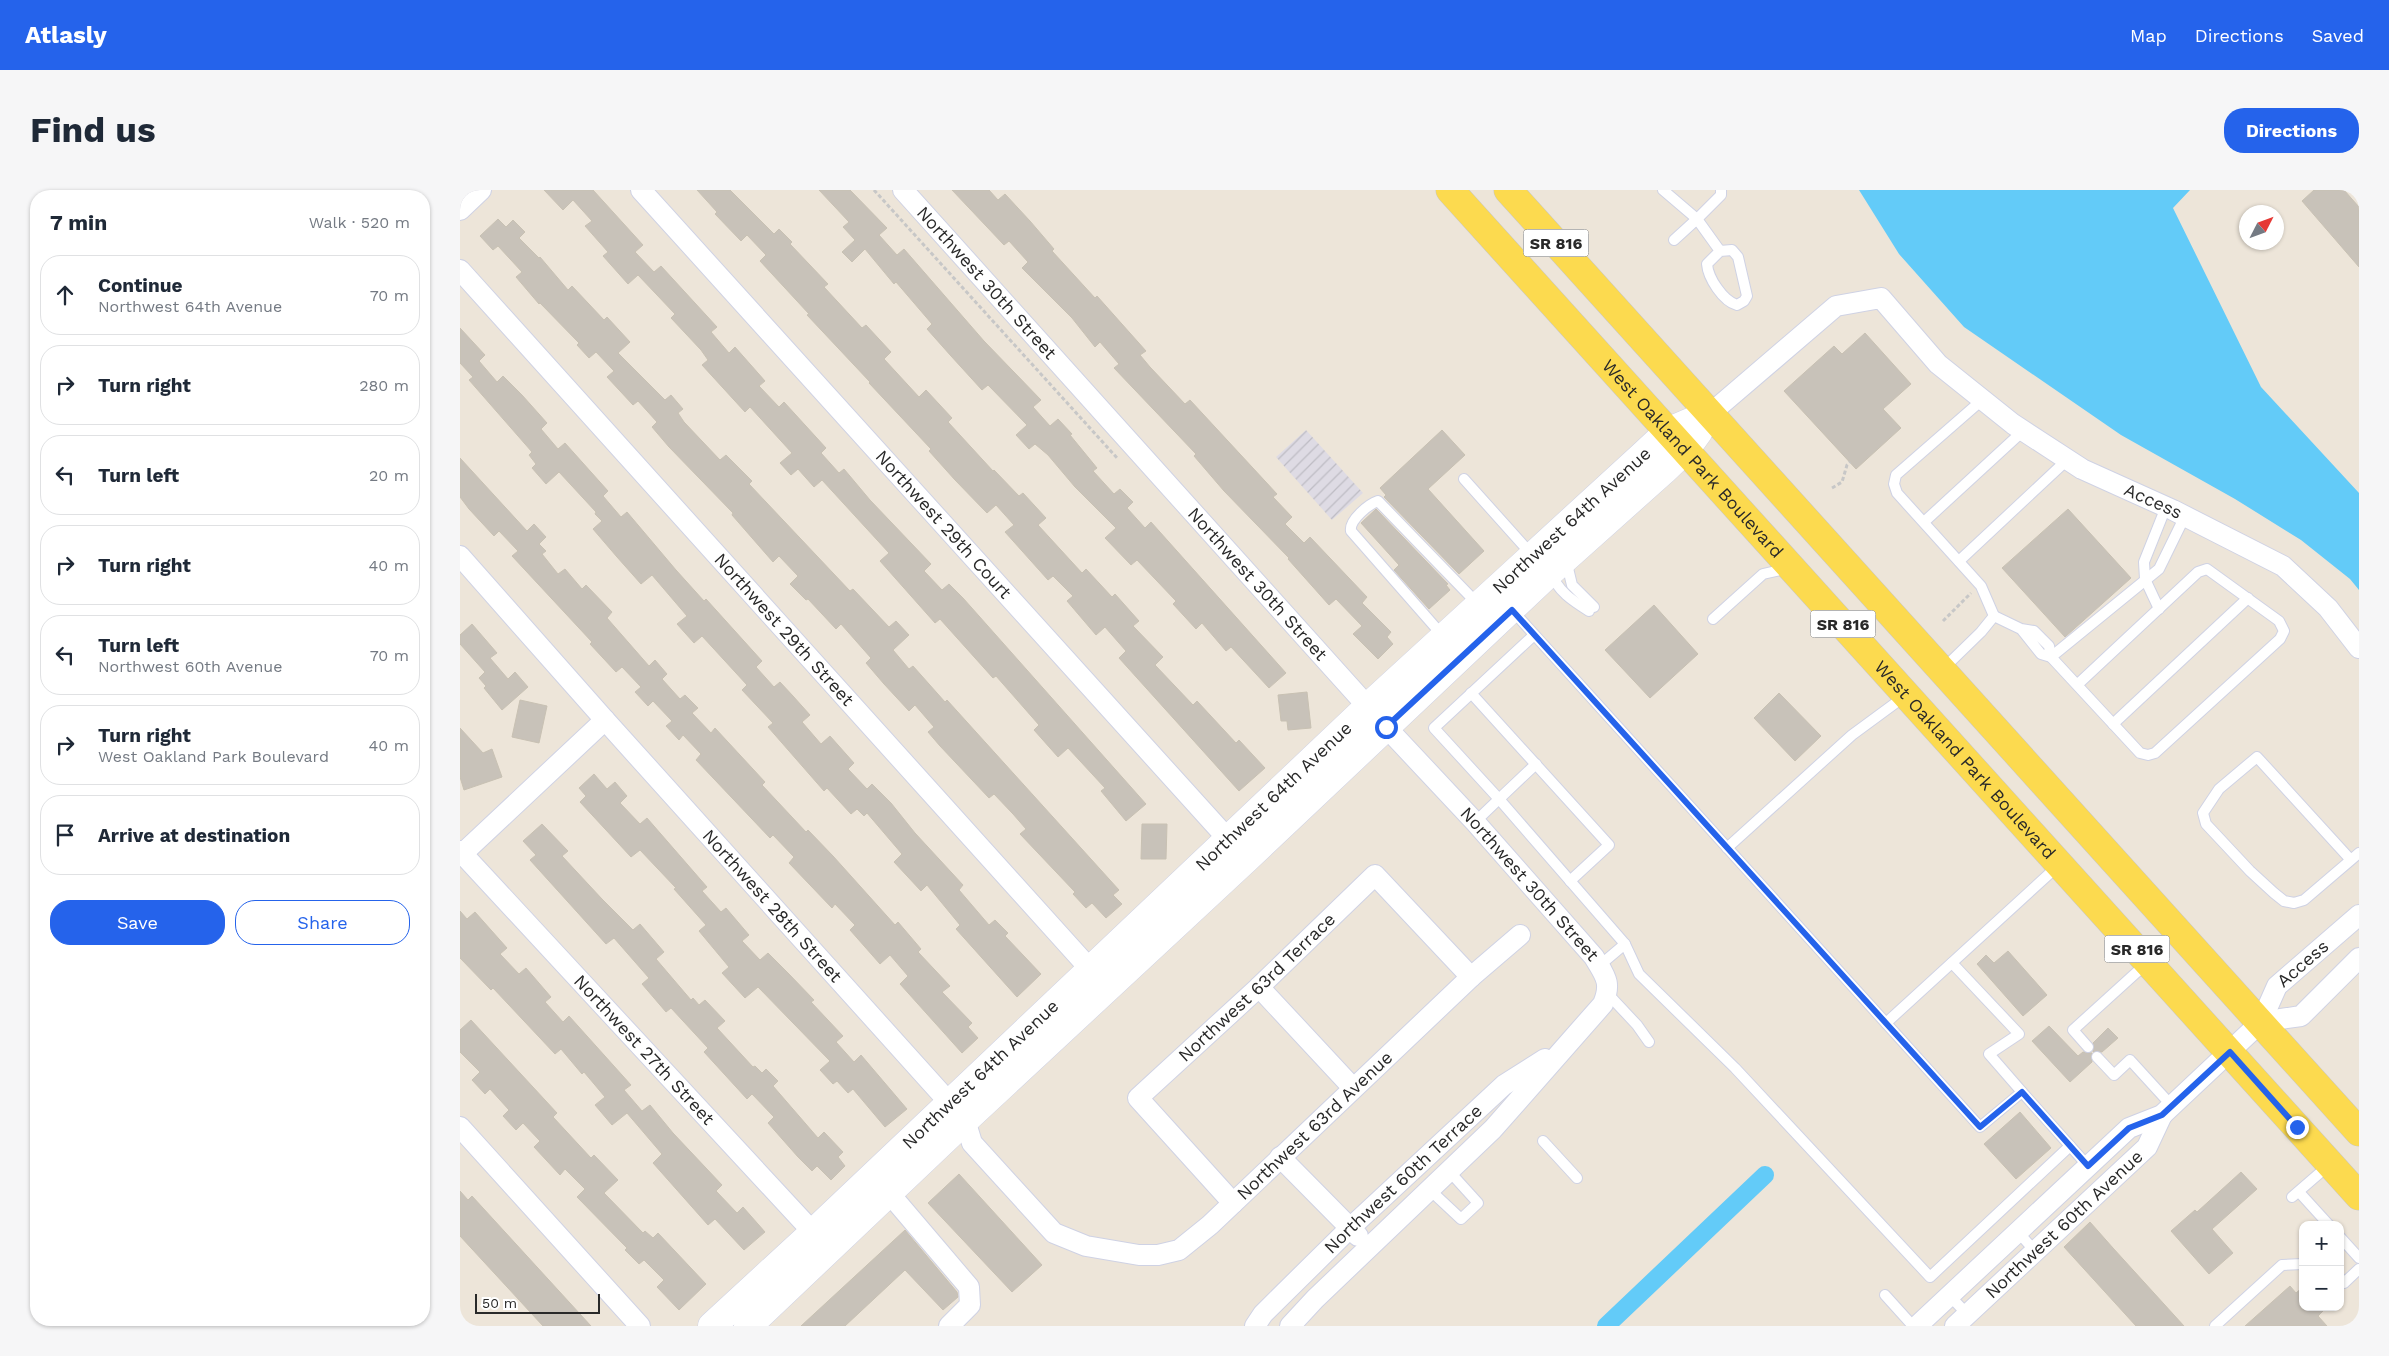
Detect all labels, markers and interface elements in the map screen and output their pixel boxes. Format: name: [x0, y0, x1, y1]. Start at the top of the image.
text: Atlasly: [25, 21, 107, 49]
text: Map: [2130, 25, 2167, 46]
text: Directions: [2195, 25, 2284, 46]
text: Saved: [2312, 25, 2364, 46]
button: Directions: [2224, 108, 2359, 153]
text: Find us: [30, 109, 156, 151]
street label: Northwest 30th Street: [913, 202, 1061, 364]
north arrow: [2239, 205, 2284, 250]
text: 7 min: [50, 210, 107, 235]
text: Walk · 520 m: [309, 213, 410, 232]
road number: SR 816: [1524, 230, 1588, 256]
text: Continue: [98, 274, 182, 297]
icon: ahead: [51, 281, 79, 309]
text: 70 m: [370, 286, 409, 305]
text: Northwest 64th Avenue: [98, 297, 282, 316]
street label: West Oakland Park Boulevard: [1598, 355, 1788, 562]
icon: right: [51, 371, 79, 399]
text: Turn right: [98, 374, 191, 397]
text: 280 m: [359, 376, 409, 395]
street label: Northwest 64th Avenue: [1488, 442, 1655, 598]
street label: Northwest 29th Court: [871, 446, 1017, 603]
icon: left: [51, 461, 79, 489]
text: Turn left: [98, 464, 179, 487]
text: 20 m: [369, 466, 409, 485]
street label: Access: [2121, 478, 2186, 523]
street label: Northwest 30th Street: [1184, 503, 1332, 665]
street label: Northwest 29th Street: [710, 549, 859, 710]
icon: right: [51, 551, 79, 579]
text: Turn right: [98, 554, 191, 577]
text: 40 m: [369, 556, 409, 575]
road number: SR 816: [1810, 610, 1876, 638]
text: Turn left: [98, 634, 179, 657]
icon: left: [51, 641, 79, 669]
text: 70 m: [370, 646, 409, 665]
street label: West Oakland Park Boulevard: [1870, 656, 2060, 863]
text: Northwest 60th Avenue: [98, 657, 282, 676]
route start: [1375, 716, 1398, 739]
street label: Northwest 64th Avenue: [1191, 717, 1356, 875]
text: Turn right: [98, 724, 191, 747]
icon: right: [51, 731, 79, 759]
text: 40 m: [369, 736, 409, 755]
text: West Oakland Park Boulevard: [98, 747, 329, 766]
street label: Northwest 30th Street: [1456, 802, 1604, 965]
icon: arrive: [51, 821, 79, 849]
text: Arrive at destination: [98, 824, 290, 847]
street label: Northwest 28th Street: [699, 825, 847, 987]
button: Save: [50, 900, 225, 945]
button: Share: [235, 900, 410, 945]
street label: Northwest 63rd Terrace: [1174, 908, 1339, 1066]
street label: Access: [2273, 935, 2333, 991]
road number: SR 816: [2104, 936, 2170, 962]
street label: Northwest 27th Street: [570, 970, 719, 1129]
street label: Northwest 64th Avenue: [898, 995, 1063, 1153]
street label: Northwest 63rd Avenue: [1232, 1046, 1396, 1204]
street label: Northwest 60th Terrace: [1319, 1100, 1486, 1258]
route end: [2286, 1116, 2309, 1139]
street label: Northwest 60th Avenue: [1981, 1146, 2147, 1302]
map controls: [2299, 1221, 2344, 1311]
button: +: [2299, 1221, 2344, 1266]
button: −: [2299, 1266, 2344, 1311]
scale bar: [475, 1291, 600, 1314]
text: 50 m: [482, 1295, 517, 1311]

